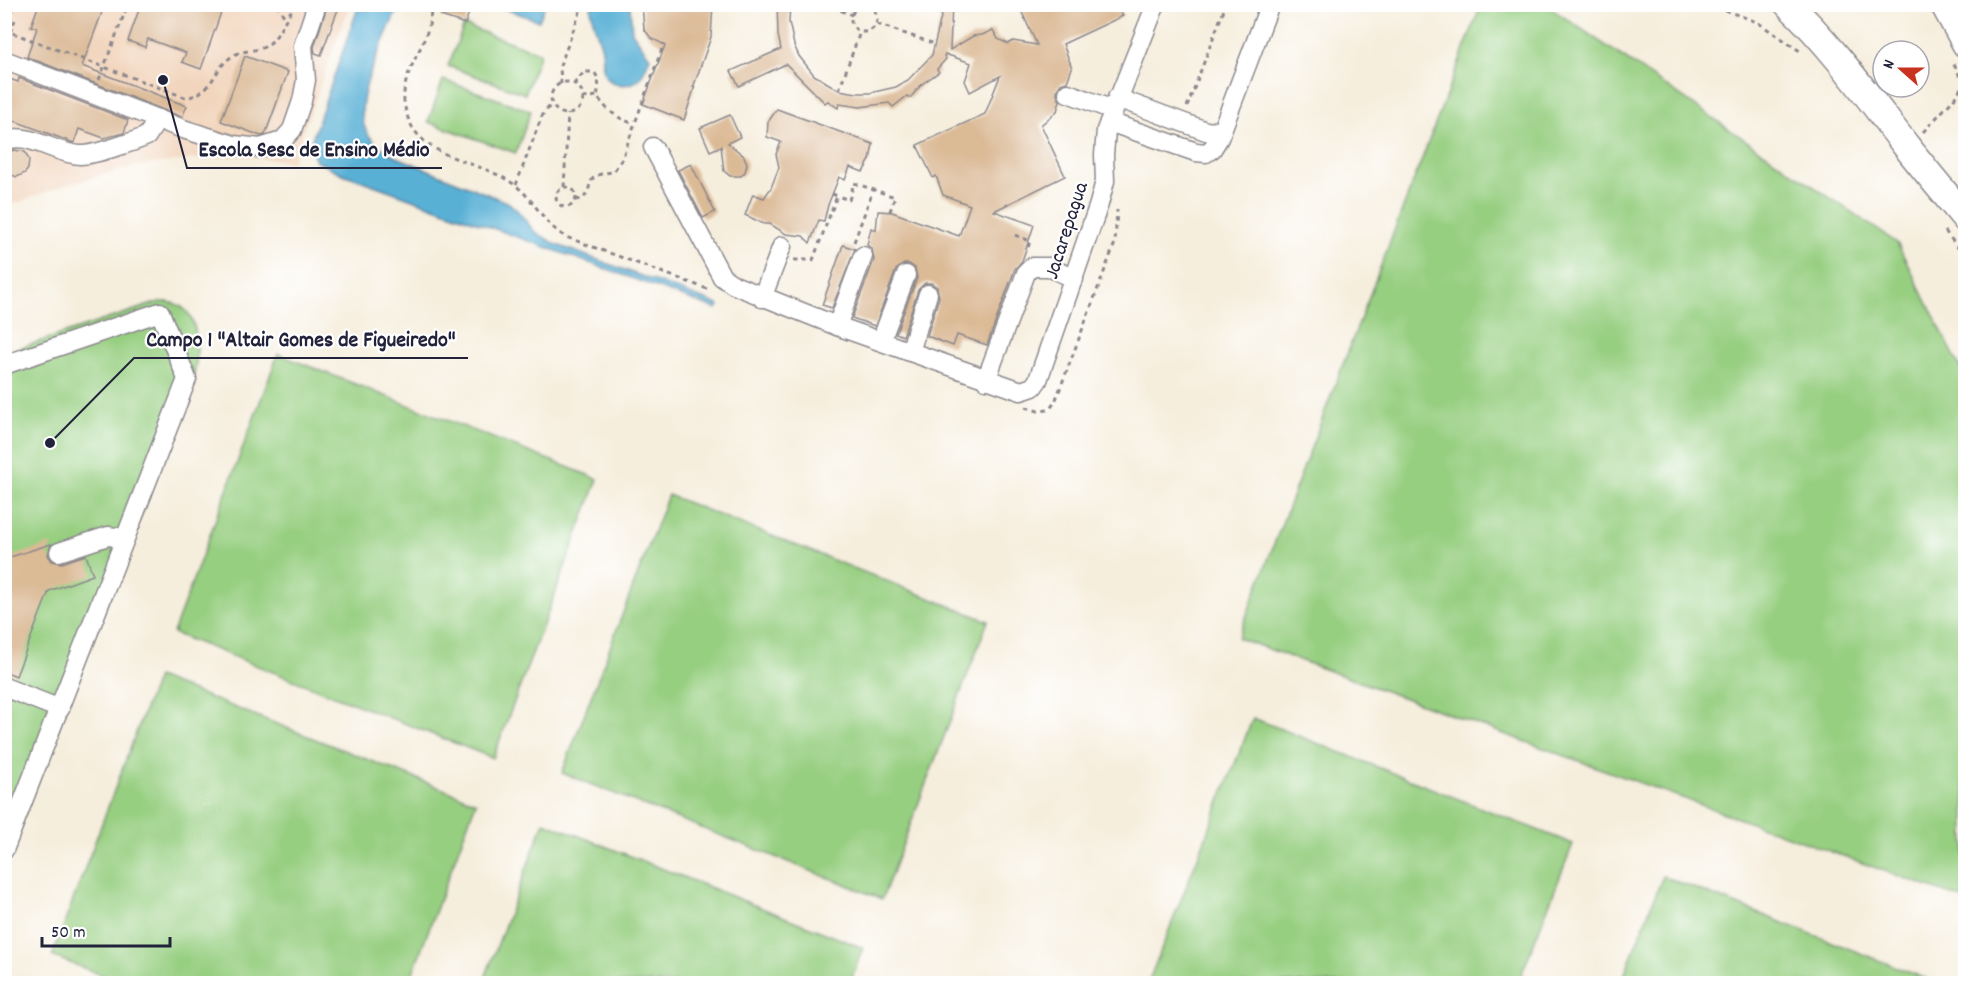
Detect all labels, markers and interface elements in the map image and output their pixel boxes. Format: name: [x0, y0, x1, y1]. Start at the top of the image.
north arrow: [1871, 39, 1931, 99]
text: N: [1877, 57, 1902, 72]
callout: Escola Sesc de Ensino Médio: [187, 128, 442, 168]
text: Escola Sesc de Ensino Médio: [199, 136, 430, 167]
street label: Jacarepagua: [1038, 177, 1098, 283]
callout: Campo 1 "Altair Gomes de Figueiredo": [134, 318, 468, 358]
text: Campo 1 "Altair Gomes de Figueiredo": [146, 326, 456, 357]
scale bar: [42, 910, 170, 948]
text: 50 m: [51, 921, 86, 946]

